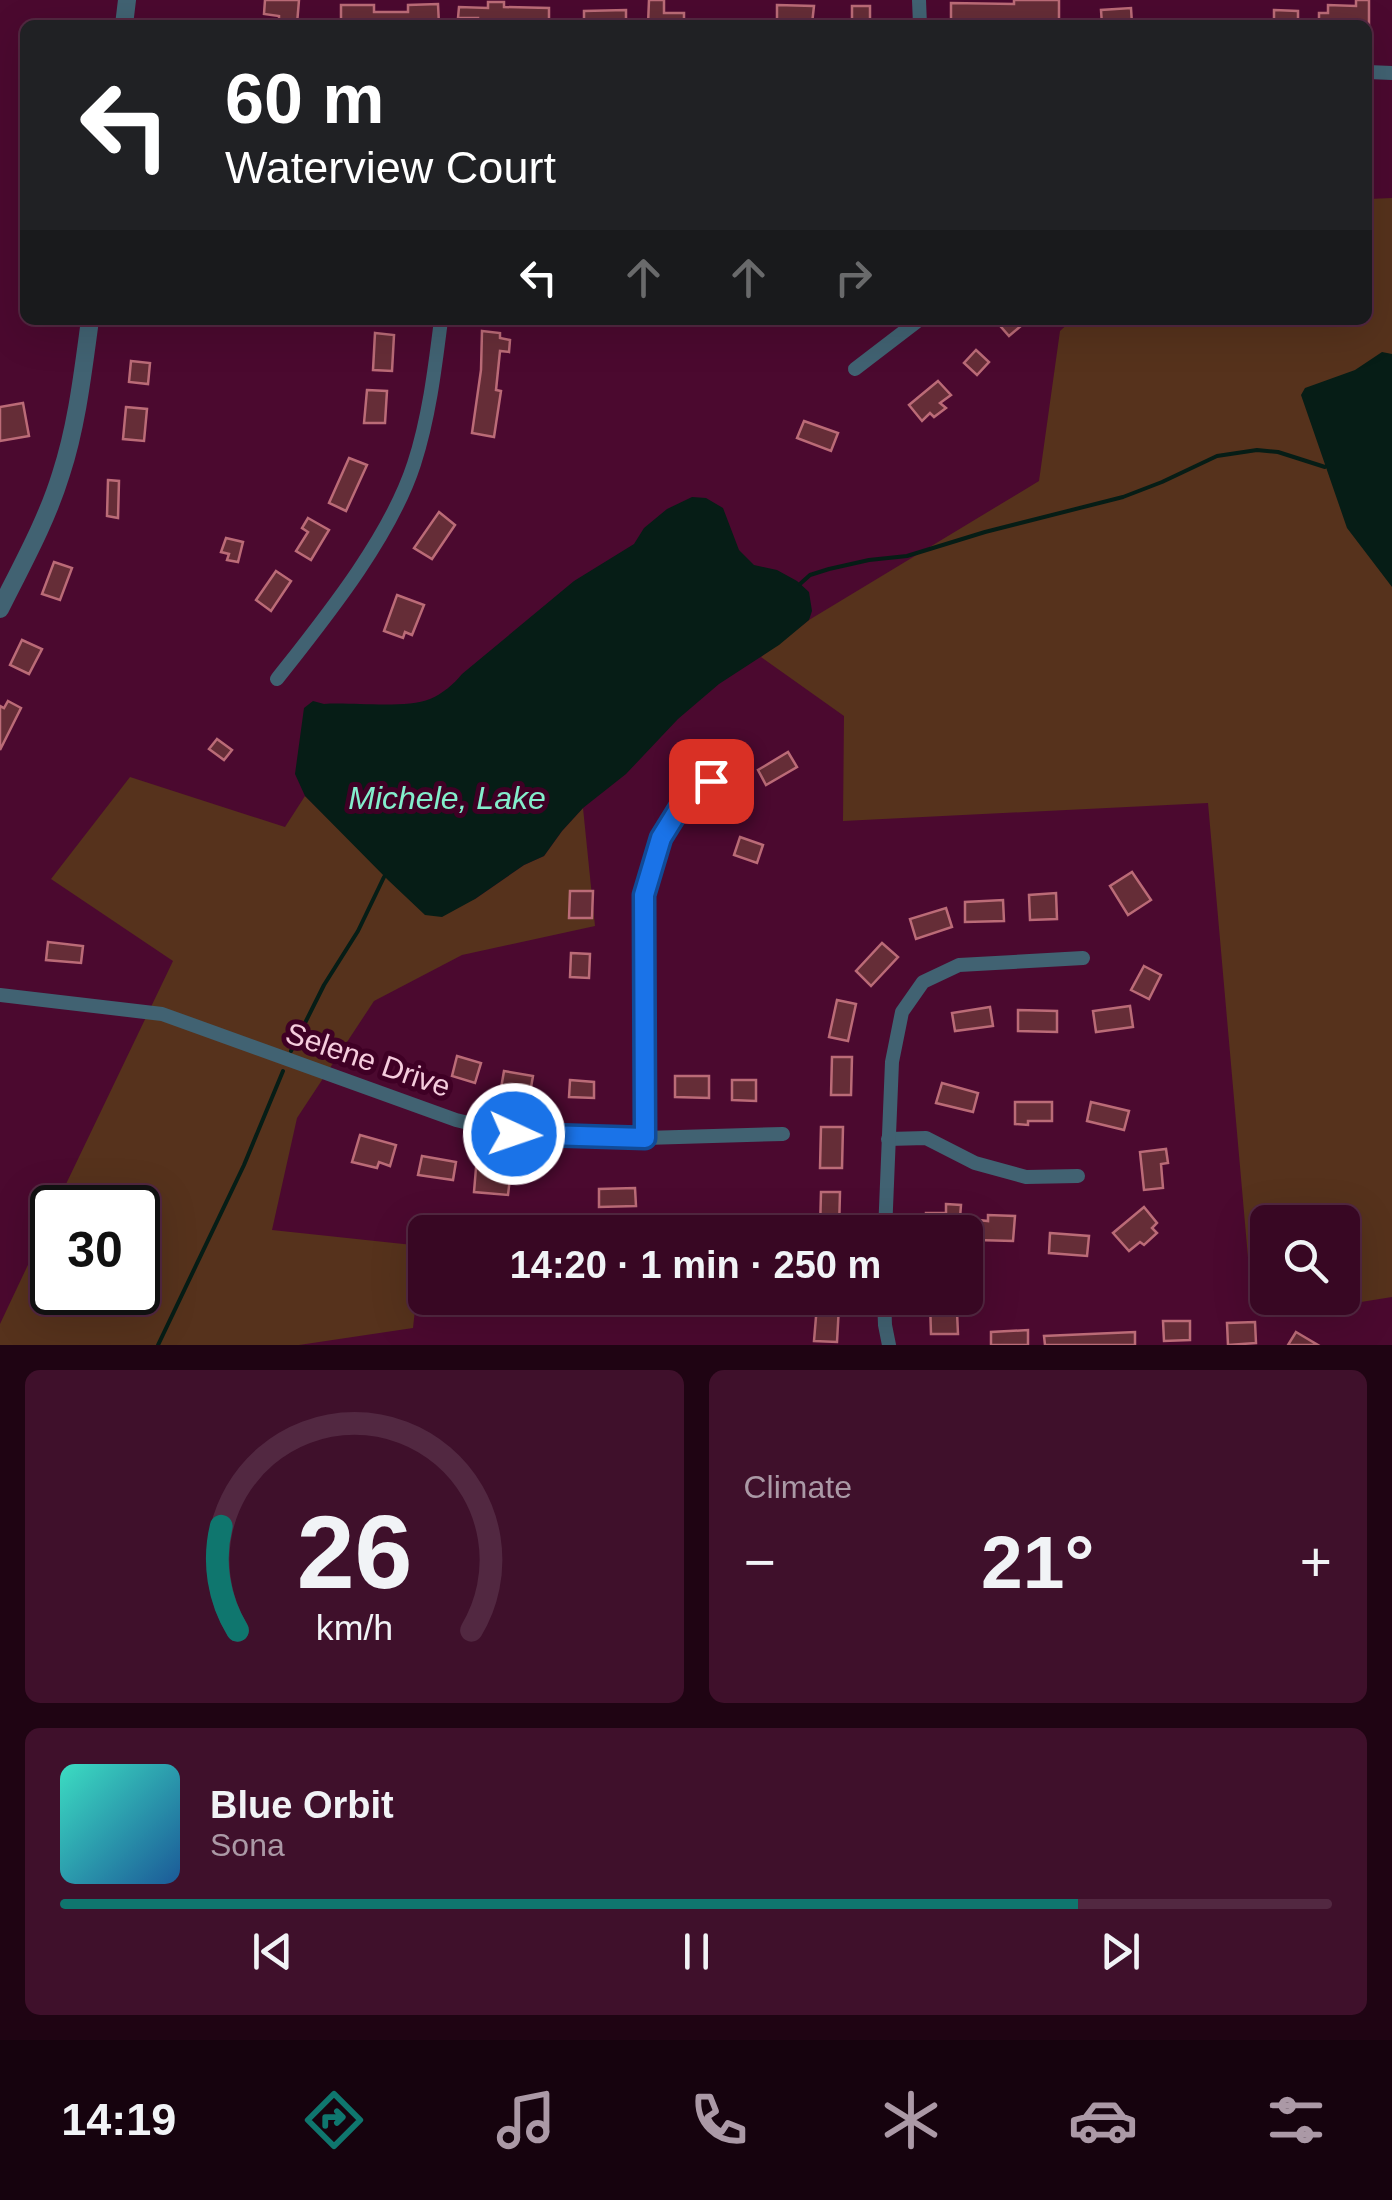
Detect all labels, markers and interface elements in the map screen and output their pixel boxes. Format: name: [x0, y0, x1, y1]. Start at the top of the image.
icon: left: [60, 60, 190, 190]
text: 60 m: [225, 60, 385, 138]
text: Waterview Court: [225, 142, 556, 193]
icon: left: [511, 250, 566, 305]
icon: ahead: [616, 250, 671, 305]
icon: ahead: [721, 250, 776, 305]
icon: right: [826, 250, 881, 305]
pin: [669, 739, 754, 824]
icon: arrive: [684, 754, 739, 809]
water label: Michele, Lake: [348, 780, 546, 816]
street label: Selene Drive: [282, 1016, 455, 1103]
position arrow: [462, 1082, 566, 1186]
speed limit sign: 30: [30, 1185, 160, 1315]
map controls: [1250, 1205, 1360, 1315]
button: search: [1250, 1205, 1360, 1315]
text: 14:20 · 1 min · 250 m: [510, 1244, 881, 1286]
text: Climate: [744, 1469, 852, 1505]
text: 26: [296, 1494, 412, 1610]
text: 21°: [981, 1520, 1094, 1604]
text: −: [744, 1531, 776, 1593]
text: +: [1300, 1531, 1332, 1593]
text: km/h: [316, 1608, 393, 1648]
text: Blue Orbit: [210, 1784, 394, 1826]
text: Sona: [210, 1827, 285, 1863]
icon: previous: [245, 1924, 300, 1979]
icon: pause: [669, 1924, 724, 1979]
icon: next: [1093, 1924, 1148, 1979]
icon: directions: [299, 2085, 369, 2155]
icon: music: [491, 2085, 561, 2155]
icon: phone: [684, 2085, 754, 2155]
icon: climate: [876, 2085, 946, 2155]
icon: car: [1068, 2085, 1138, 2155]
icon: filters: [1261, 2085, 1331, 2155]
text: 14:19: [61, 2094, 176, 2145]

